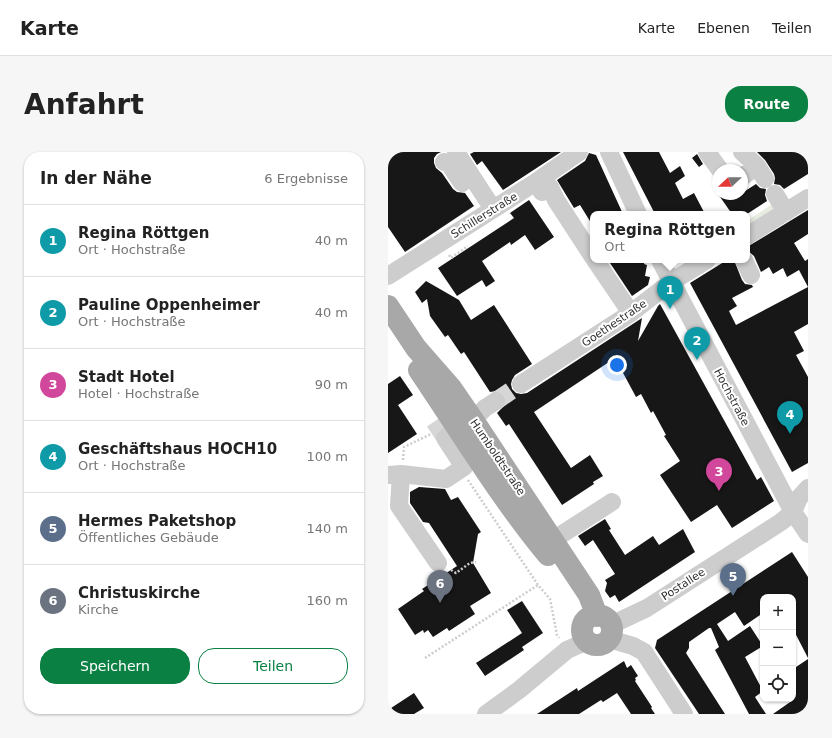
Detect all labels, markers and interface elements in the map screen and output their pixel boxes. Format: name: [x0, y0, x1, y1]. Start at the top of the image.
text: Karte: [20, 17, 79, 39]
text: Karte: [638, 20, 675, 36]
text: Ebenen: [697, 20, 750, 36]
text: Teilen: [772, 20, 812, 36]
button: Route: [725, 86, 808, 122]
text: Anfahrt: [24, 88, 144, 121]
north arrow: [712, 164, 748, 200]
text: In der Nähe: [40, 168, 152, 188]
text: 6 Ergebnisse: [264, 171, 348, 186]
street label: Schillerstraße: [449, 190, 520, 241]
popup: [590, 211, 750, 263]
text: Regina Röttgen: [604, 221, 736, 239]
text: Regina Röttgen: [78, 224, 209, 242]
text: 1: [48, 233, 58, 248]
text: 40 m: [315, 233, 348, 248]
text: Ort: [604, 239, 625, 254]
text: Ort · Hochstraße: [78, 242, 186, 257]
pin: 1: [657, 276, 683, 309]
text: Pauline Oppenheimer: [78, 296, 260, 314]
street label: Goethestraße: [580, 297, 649, 350]
text: 2: [48, 305, 58, 320]
text: 40 m: [315, 305, 348, 320]
text: Ort · Hochstraße: [78, 314, 186, 329]
pin: 2: [684, 327, 710, 360]
your location: [607, 355, 627, 375]
street label: Hochstraße: [711, 366, 752, 428]
text: Stadt Hotel: [78, 368, 175, 386]
text: 3: [48, 377, 58, 392]
text: 90 m: [315, 377, 348, 392]
text: Hotel · Hochstraße: [78, 386, 199, 401]
pin: 4: [777, 401, 803, 434]
street label: Humboldtstraße: [467, 417, 528, 498]
text: Geschäftshaus HOCH10: [78, 440, 277, 458]
text: 4: [48, 449, 58, 464]
text: 100 m: [306, 449, 348, 464]
text: Ort · Hochstraße: [78, 458, 186, 473]
pin: 3: [706, 458, 732, 491]
text: Hermes Paketshop: [78, 512, 236, 530]
text: 5: [48, 521, 58, 536]
text: 140 m: [306, 521, 348, 536]
text: Öffentliches Gebäude: [78, 530, 219, 545]
pin: 5: [720, 563, 746, 596]
street label: Postallee: [659, 565, 708, 603]
pin: 6: [427, 570, 453, 603]
text: Christuskirche: [78, 584, 200, 602]
text: 6: [48, 593, 58, 608]
text: 160 m: [306, 593, 348, 608]
map controls: [760, 594, 796, 702]
button: +: [760, 594, 796, 630]
text: Kirche: [78, 602, 119, 617]
button: −: [760, 630, 796, 666]
button: Speichern: [40, 648, 190, 684]
button: Teilen: [198, 648, 348, 684]
button: locate: [760, 666, 796, 702]

